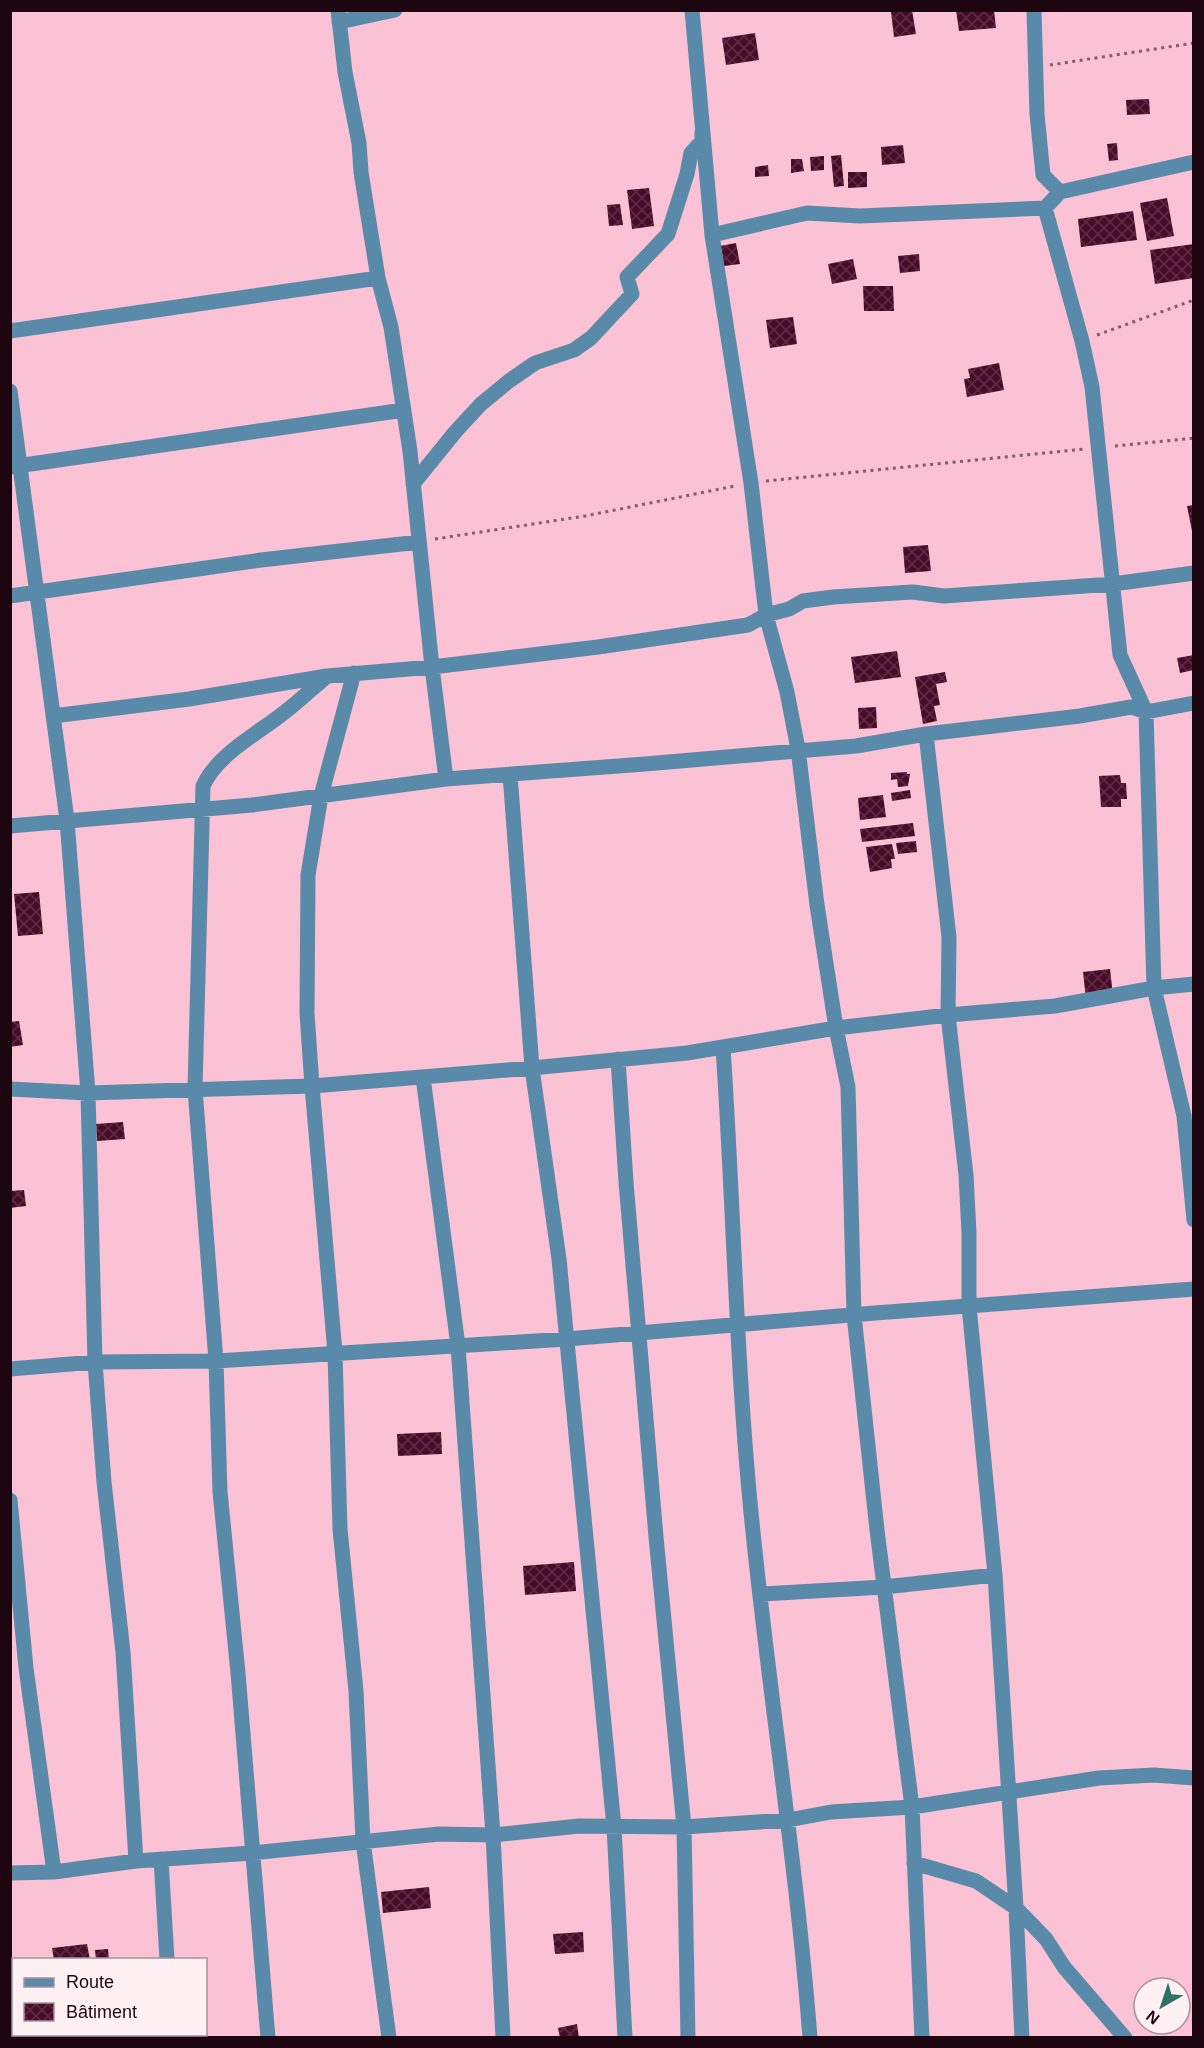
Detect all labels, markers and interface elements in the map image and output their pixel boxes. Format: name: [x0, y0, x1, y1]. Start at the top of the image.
legend: [12, 1958, 207, 2036]
text: Route: [66, 1972, 114, 1992]
north arrow: [1132, 1976, 1192, 2036]
text: Bâtiment: [66, 2002, 137, 2022]
text: N: [1143, 2007, 1163, 2028]

